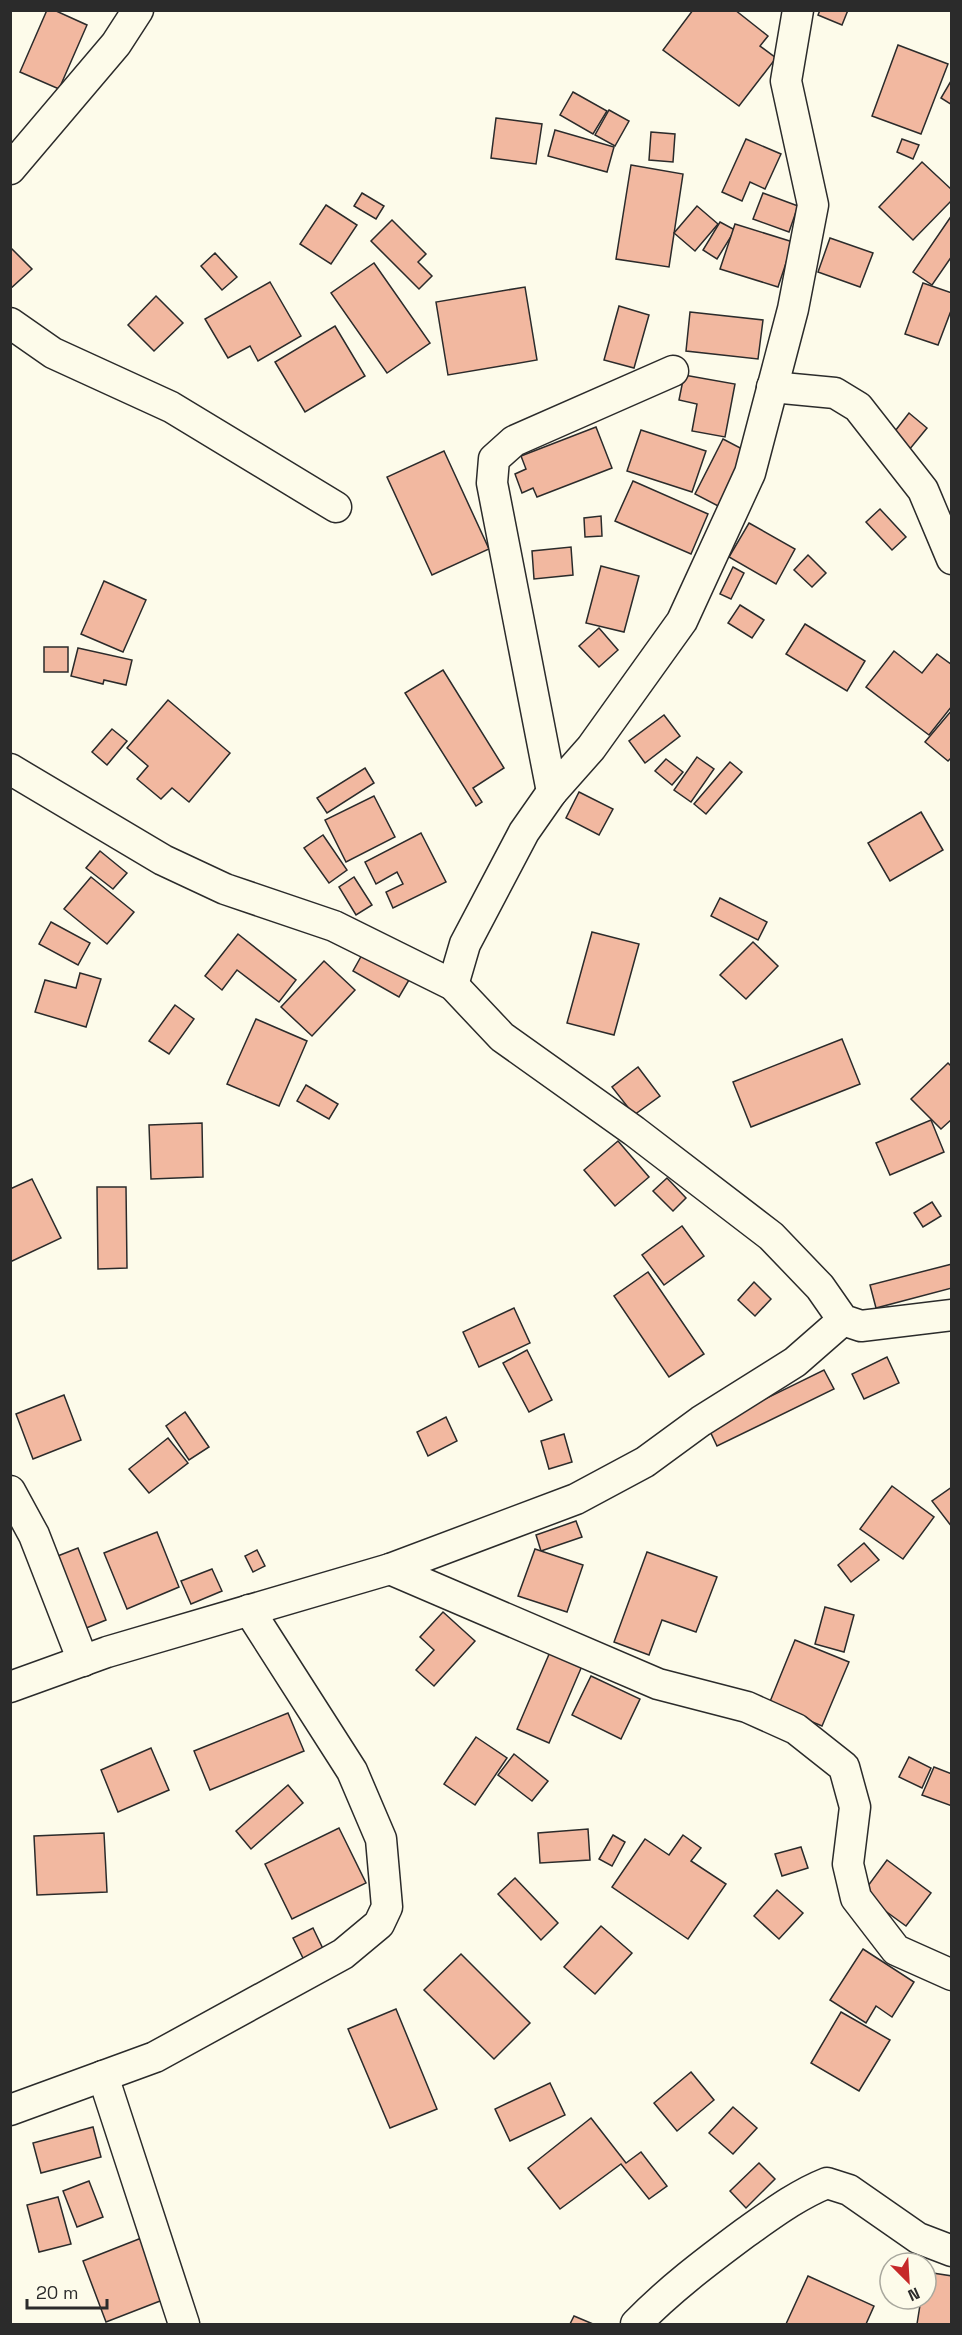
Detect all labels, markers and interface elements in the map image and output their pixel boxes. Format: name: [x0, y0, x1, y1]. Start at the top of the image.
north arrow: [878, 2251, 938, 2311]
scale bar: [27, 2272, 106, 2310]
text: 20 m: [36, 2281, 79, 2304]
text: N: [905, 2282, 923, 2306]

